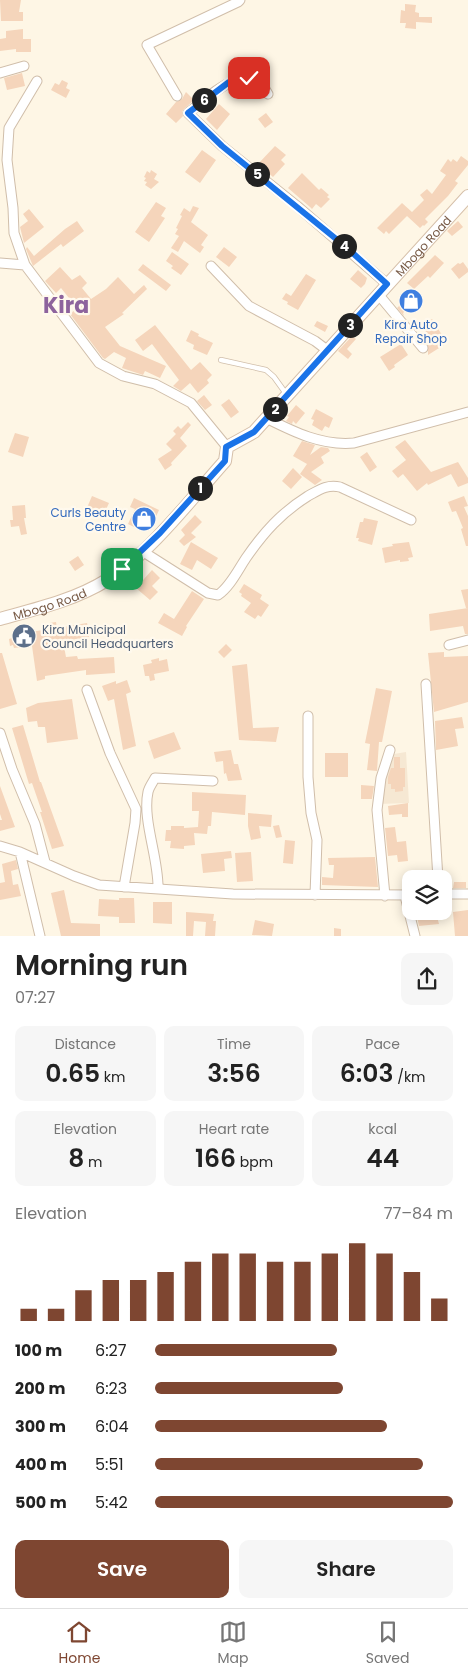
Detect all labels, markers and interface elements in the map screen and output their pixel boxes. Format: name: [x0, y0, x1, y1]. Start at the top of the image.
pin: [228, 57, 270, 99]
icon: check: [235, 64, 263, 92]
pin: 6: [192, 88, 216, 112]
text: 6: [200, 90, 209, 110]
pin: 5: [244, 162, 270, 186]
text: 5: [253, 164, 262, 184]
street label: Mbogo Road: [391, 212, 455, 280]
pin: 4: [332, 234, 356, 258]
text: 4: [340, 236, 349, 256]
shop icon: Kira Auto Repair Shop: [398, 288, 424, 314]
district label: Kira: [43, 290, 89, 321]
pin: 3: [338, 312, 362, 338]
text: 3: [346, 315, 355, 335]
place label: Kira Auto Repair Shop: [375, 316, 447, 347]
pin: 2: [262, 396, 288, 422]
text: 2: [272, 399, 280, 419]
pin: 1: [188, 476, 212, 500]
text: 1: [198, 478, 203, 498]
place label: Curls Beauty Centre: [50, 504, 126, 535]
shop icon: Curls Beauty Centre: [131, 506, 157, 532]
pin: [101, 548, 143, 590]
icon: arrive: [108, 555, 136, 583]
street label: Mbogo Road: [11, 584, 89, 624]
place label: Kira Municipal Council Headquarters: [42, 621, 174, 652]
public building icon: Kira Municipal Council Headquarters: [11, 623, 37, 649]
map controls: [402, 870, 452, 920]
button: layers: [402, 870, 452, 920]
text: Morning run: [15, 946, 188, 985]
button: share: [401, 953, 453, 1005]
text: 07:27: [15, 986, 55, 1009]
text: Distance: [55, 1034, 116, 1054]
text: Time: [217, 1034, 251, 1054]
text: Pace: [365, 1034, 400, 1054]
text: 0.65: [45, 1056, 100, 1091]
text: 3:56: [207, 1056, 261, 1091]
text: 6:03: [340, 1056, 393, 1091]
text: km: [100, 1067, 125, 1087]
text: /km: [393, 1067, 426, 1087]
text: Elevation: [54, 1119, 117, 1139]
text: Heart rate: [199, 1119, 269, 1139]
text: kcal: [368, 1119, 397, 1139]
text: 8: [68, 1141, 84, 1176]
text: 166: [195, 1141, 236, 1176]
text: 44: [366, 1141, 399, 1176]
text: m: [84, 1152, 102, 1172]
text: bpm: [236, 1152, 273, 1172]
text: Elevation: [15, 1202, 87, 1225]
text: 77–84 m: [384, 1202, 453, 1225]
text: 100 m: [15, 1339, 62, 1362]
text: 6:27: [95, 1339, 127, 1362]
text: 200 m: [15, 1377, 65, 1400]
text: 6:23: [95, 1377, 127, 1400]
text: 300 m: [15, 1415, 66, 1438]
text: 6:04: [95, 1415, 129, 1438]
text: 400 m: [15, 1453, 67, 1476]
text: 5:51: [95, 1453, 124, 1476]
text: 500 m: [15, 1491, 67, 1514]
text: 5:42: [95, 1491, 128, 1514]
button: Save: [15, 1540, 229, 1598]
button: Share: [239, 1540, 453, 1598]
tab: Home: [59, 1618, 100, 1669]
tab: Map: [218, 1618, 249, 1669]
tab: Saved: [366, 1618, 409, 1669]

